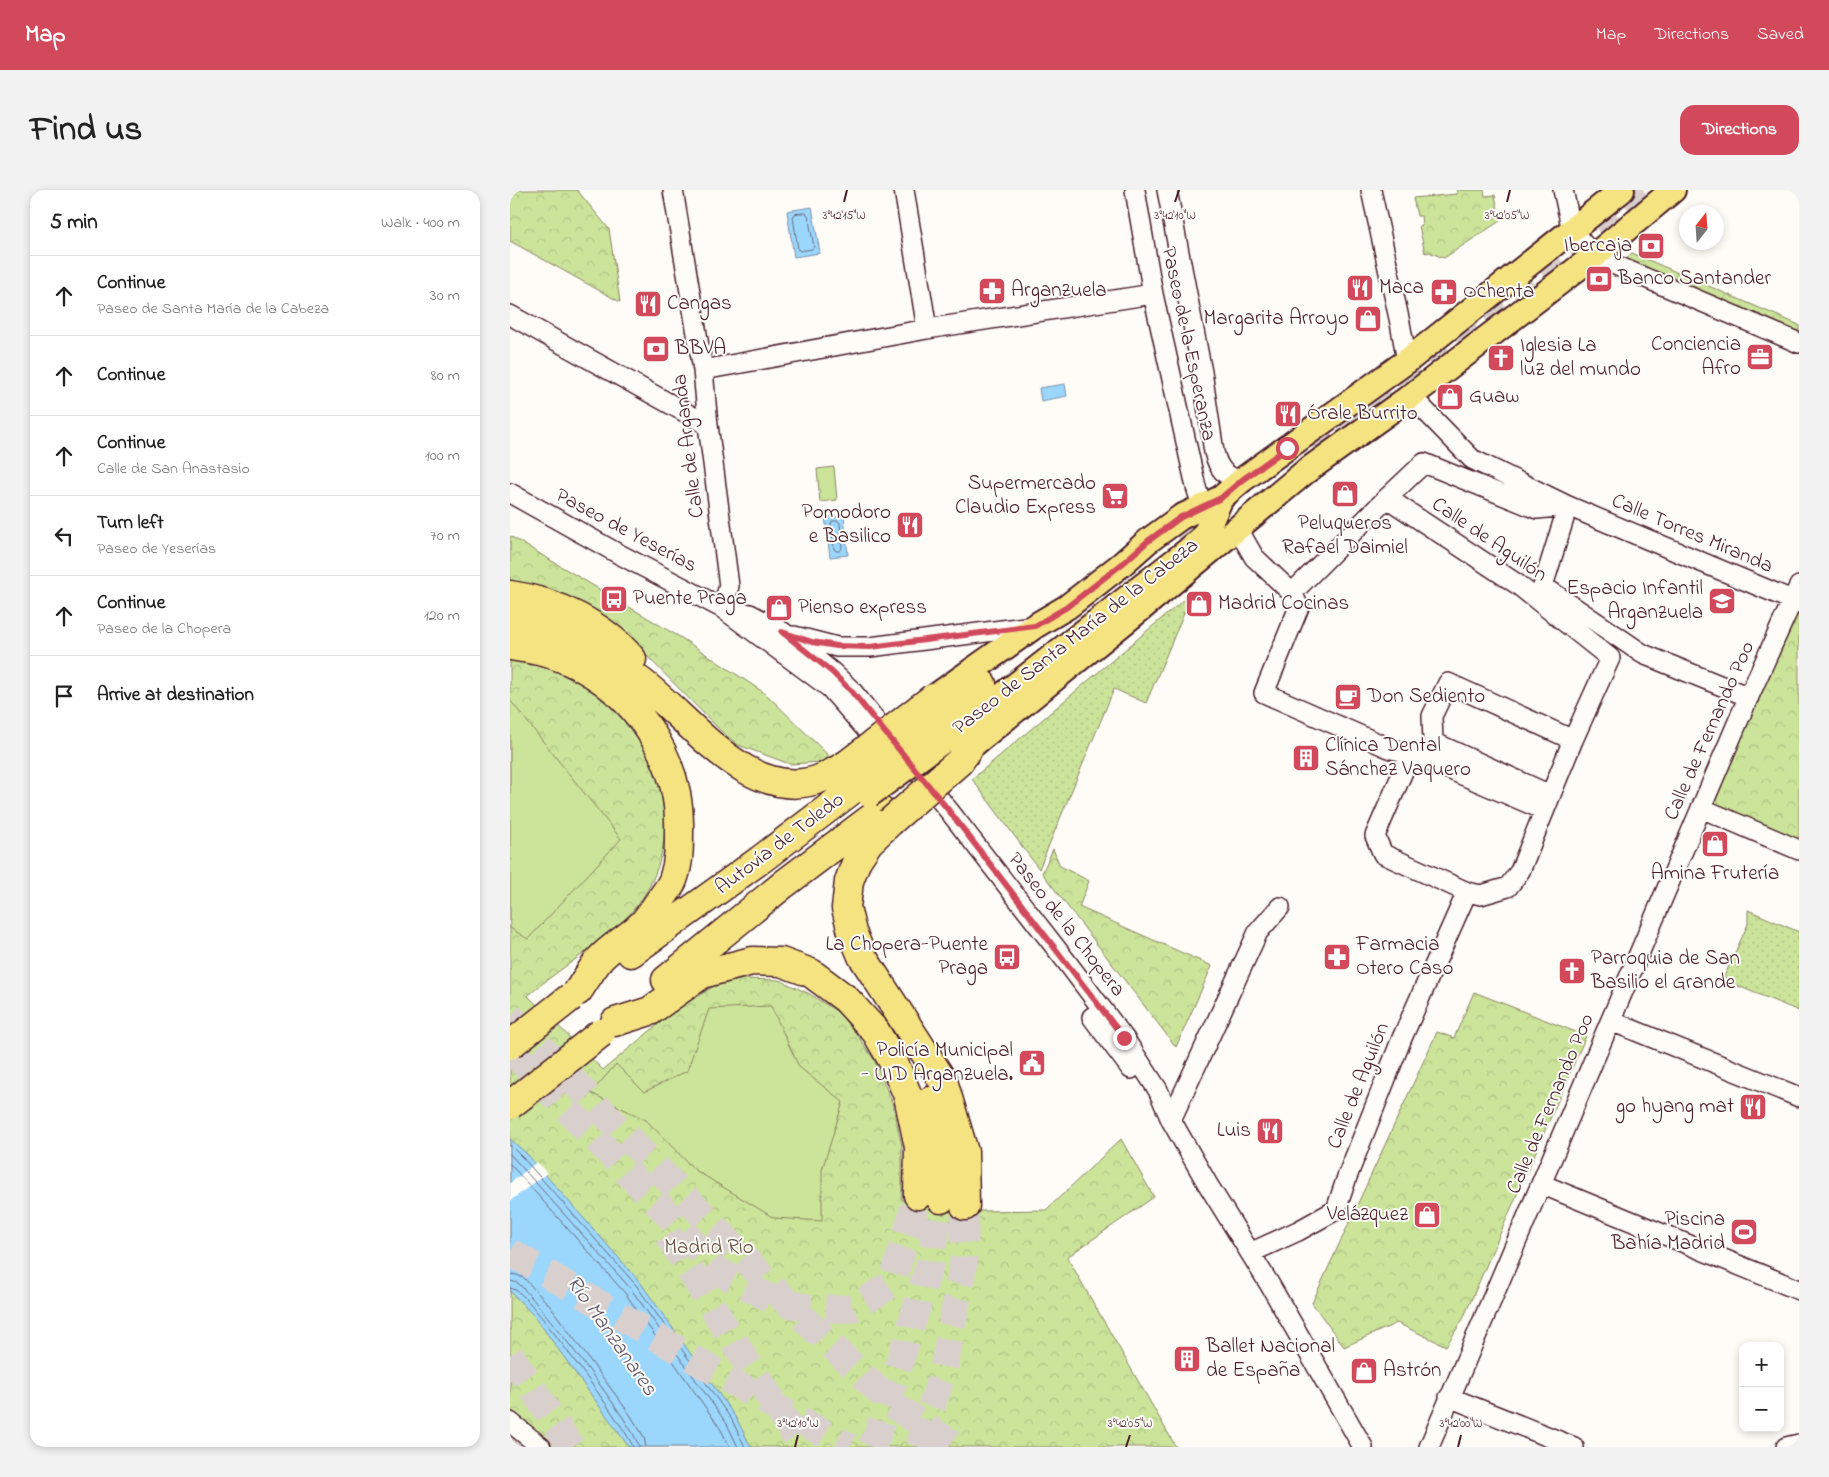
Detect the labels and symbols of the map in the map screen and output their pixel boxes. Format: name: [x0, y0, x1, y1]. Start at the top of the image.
north arrow: [1679, 205, 1724, 250]
text: 3°42'15"W: [822, 207, 866, 225]
text: 3°42'10"W: [1154, 207, 1196, 225]
text: 3°42'05"W: [1485, 207, 1529, 225]
place label: Ibercaja: [1564, 231, 1632, 261]
bank icon: Ibercaja: [1636, 231, 1666, 261]
street label: Paseo de la Esperanza: [1153, 244, 1223, 444]
bank icon: Banco Santander: [1584, 264, 1614, 294]
place label: Banco Santander: [1617, 264, 1771, 294]
restaurant icon: Maca: [1345, 273, 1375, 303]
place label: Maca: [1379, 273, 1424, 303]
pharmacy icon: Arganzuela: [977, 276, 1007, 306]
place label: Arganzuela: [1011, 276, 1107, 308]
pharmacy icon: Ochenta: [1429, 277, 1459, 307]
place label: Ochenta: [1463, 277, 1534, 307]
restaurant icon: Cangas: [633, 289, 663, 319]
place label: Cangas: [667, 289, 732, 321]
place label: Margarita Arroyo: [1204, 304, 1349, 336]
shop icon: Margarita Arroyo: [1353, 304, 1383, 334]
place label: Conciencia Afro: [1651, 330, 1741, 384]
place label: Iglesia La luz del mundo: [1520, 331, 1641, 385]
bank icon: BBVA: [641, 334, 671, 364]
place label: BBVA: [674, 334, 726, 364]
office icon: Conciencia Afro: [1745, 342, 1775, 372]
church icon: Iglesia La luz del mundo: [1486, 343, 1516, 373]
street label: Calle de Arganda: [665, 372, 715, 520]
shop icon: Guaw: [1435, 382, 1465, 412]
place label: Guaw: [1469, 382, 1519, 412]
restaurant icon: Órale Burrito: [1273, 399, 1303, 429]
place label: Órale Burrito: [1307, 399, 1418, 429]
route start: [1276, 437, 1299, 460]
place label: Supermercado Claudio Express: [955, 469, 1096, 523]
shop icon: Peluqueros Rafael Daimiel: [1330, 479, 1360, 509]
street label: Paseo de Yeserías: [550, 481, 702, 581]
supermarket icon: Supermercado Claudio Express: [1100, 481, 1130, 511]
street label: Calle Torres Miranda: [1607, 486, 1777, 582]
street label: Calle de Aguilón: [1424, 490, 1553, 592]
place label: Pomodoro e Basilico: [802, 498, 891, 552]
place label: Peluqueros Rafael Daimiel: [1282, 509, 1408, 563]
restaurant icon: Pomodoro e Basilico: [895, 510, 925, 540]
street label: Paseo de Santa María de la Cabeza: [947, 531, 1205, 743]
place label: Espacio Infantil Arganzuela: [1566, 574, 1703, 630]
bus stop icon: Puente Praga: [599, 584, 629, 614]
place label: Puente Praga: [633, 584, 747, 616]
school or university icon: Espacio Infantil Arganzuela: [1707, 586, 1737, 616]
shop icon: Madrid Cocinas: [1184, 589, 1214, 619]
place label: Madrid Cocinas: [1218, 589, 1349, 619]
shop icon: Pienso express: [764, 593, 794, 623]
place label: Pienso express: [798, 593, 927, 623]
street label: Calle de Fernando Poo: [1657, 637, 1763, 825]
cafe icon: Don Sediento: [1333, 682, 1363, 712]
place label: Don Sediento: [1366, 682, 1485, 712]
place label: Clínica Dental Sánchez Vaquero: [1325, 731, 1471, 785]
building icon: Clínica Dental Sánchez Vaquero: [1291, 743, 1321, 773]
street label: Autovía de Toledo: [709, 785, 851, 903]
shop icon: Amina Frutería: [1700, 829, 1730, 859]
street label: Paseo de la Chopera: [1000, 846, 1132, 1004]
place label: Amina Frutería: [1651, 859, 1779, 889]
place label: La Chopera-Puente Praga: [826, 930, 989, 986]
place label: Farmacia Otero Caso: [1355, 930, 1453, 984]
bus stop icon: La Chopera-Puente Praga: [992, 942, 1022, 972]
pharmacy icon: Farmacia Otero Caso: [1322, 942, 1352, 972]
place label: Parroquia de San Basilio el Grande: [1590, 944, 1740, 998]
church icon: Parroquia de San Basilio el Grande: [1557, 956, 1587, 986]
street label: Calle de Fernando Poo: [1499, 1009, 1603, 1199]
street label: Calle de Aguilón: [1320, 1018, 1400, 1154]
route end: [1113, 1027, 1136, 1050]
place label: Policía Municipal - UID Arganzuela.: [861, 1036, 1013, 1092]
public building icon: Policía Municipal - UID Arganzuela.: [1017, 1048, 1047, 1078]
place label: go hyang mat: [1615, 1092, 1734, 1124]
restaurant icon: go hyang mat: [1738, 1092, 1768, 1122]
place label: Luis: [1217, 1116, 1251, 1146]
restaurant icon: Luis: [1255, 1116, 1285, 1146]
place label: Velázquez: [1326, 1200, 1408, 1230]
shop icon: Velázquez: [1412, 1200, 1442, 1230]
place label: Piscina Bahía Madrid: [1610, 1205, 1725, 1259]
sports icon: Piscina Bahía Madrid: [1729, 1217, 1759, 1247]
park label: Madrid Río: [664, 1233, 754, 1263]
water label: Río Manzanares: [557, 1269, 665, 1404]
place label: Ballet Nacional de España: [1205, 1332, 1335, 1386]
building icon: Ballet Nacional de España: [1172, 1344, 1202, 1374]
shop icon: Astrón: [1349, 1356, 1379, 1386]
place label: Astrón: [1383, 1356, 1441, 1386]
text: 3°42'10"W: [777, 1415, 819, 1433]
text: 3°42'05"W: [1108, 1415, 1152, 1433]
text: 3°42'00"W: [1440, 1415, 1482, 1433]

